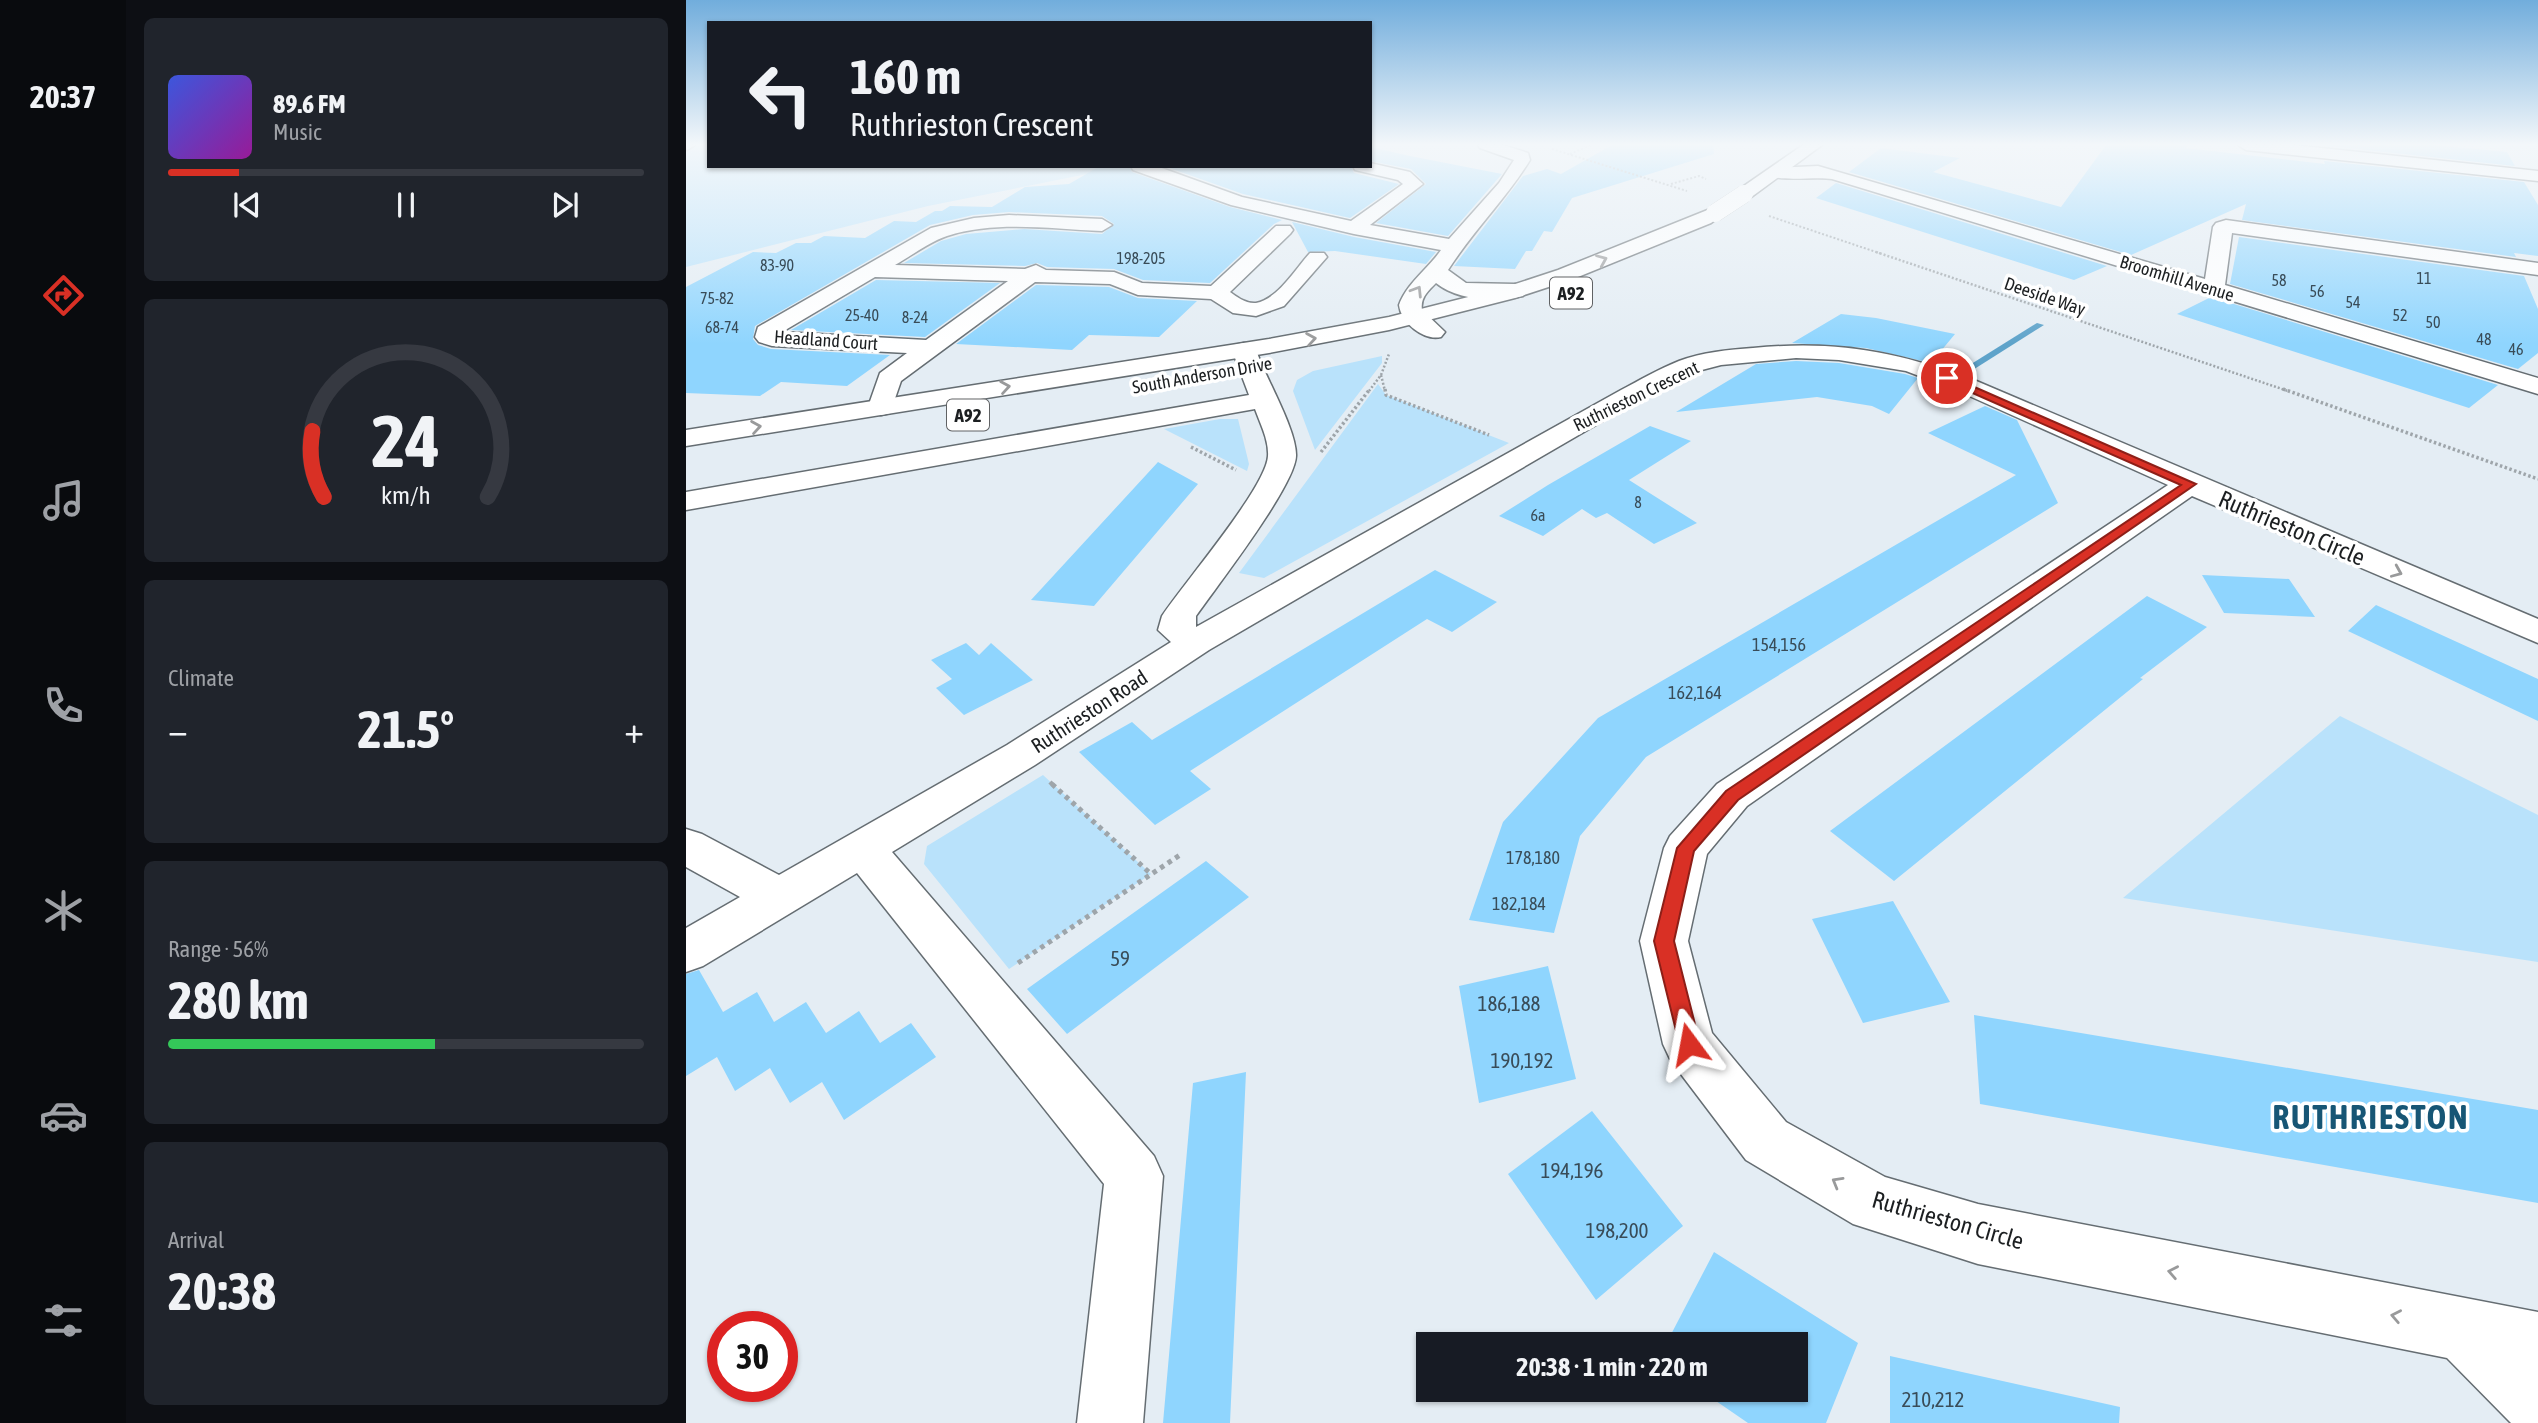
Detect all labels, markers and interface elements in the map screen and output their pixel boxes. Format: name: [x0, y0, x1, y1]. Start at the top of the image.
text: 160 m: [850, 48, 961, 104]
icon: left: [735, 49, 826, 140]
text: 20:37: [30, 78, 96, 115]
text: 89.6 FM: [273, 89, 346, 119]
text: Ruthrieston Crescent: [850, 106, 1093, 143]
text: Music: [273, 119, 321, 145]
icon: previous: [228, 186, 266, 224]
icon: pause: [387, 186, 425, 224]
icon: next: [546, 186, 584, 224]
house number: 198-205: [1116, 249, 1166, 267]
street label: Broomhill Avenue: [2117, 251, 2237, 305]
one-way arrow: [1595, 255, 1607, 269]
house number: 83-90: [760, 256, 794, 274]
house number: 11: [2416, 269, 2432, 287]
icon: directions: [39, 271, 88, 320]
house number: 58: [2271, 271, 2287, 289]
street label: Deeside Way: [2002, 272, 2088, 320]
road number: A92: [1550, 278, 1592, 308]
house number: 56: [2309, 282, 2325, 300]
one-way arrow: [1409, 286, 1422, 299]
house number: 75-82: [700, 289, 734, 307]
house number: 54: [2345, 293, 2361, 311]
house number: 25-40: [845, 306, 879, 324]
house number: 52: [2392, 306, 2408, 324]
house number: 8-24: [902, 308, 928, 326]
house number: 50: [2425, 313, 2441, 331]
house number: 68-74: [705, 318, 739, 336]
street label: Headland Court: [773, 326, 879, 354]
house number: 48: [2476, 330, 2492, 348]
one-way arrow: [1305, 332, 1317, 347]
house number: 46: [2508, 340, 2524, 358]
pin: [1917, 348, 1977, 408]
street label: South Anderson Drive: [1130, 352, 1274, 398]
street label: Ruthrieston Crescent: [1570, 357, 1702, 435]
icon: arrive: [1928, 359, 1966, 397]
one-way arrow: [999, 380, 1011, 395]
text: 24: [372, 399, 440, 482]
road number: A92: [947, 400, 989, 430]
one-way arrow: [750, 420, 762, 435]
icon: music: [39, 476, 88, 525]
text: km/h: [381, 480, 431, 508]
street label: Ruthrieston Circle: [2215, 485, 2369, 571]
house number: 8: [1634, 493, 1642, 511]
house number: 6a: [1531, 506, 1545, 524]
one-way arrow: [2391, 564, 2403, 578]
house number: 154,156: [1752, 634, 1806, 655]
text: Climate: [168, 665, 234, 691]
street label: Ruthrieston Road: [1026, 665, 1152, 757]
icon: phone: [39, 681, 88, 730]
house number: 162,164: [1668, 682, 1722, 703]
text: 21.5°: [358, 699, 454, 759]
text: −: [168, 708, 188, 751]
text: +: [624, 708, 644, 751]
house number: 178,180: [1506, 847, 1560, 868]
icon: climate: [39, 886, 88, 935]
house number: 182,184: [1492, 893, 1546, 914]
text: Range · 56%: [168, 936, 268, 962]
house number: 59: [1110, 946, 1130, 970]
text: 280 km: [168, 970, 309, 1030]
house number: 186,188: [1478, 991, 1541, 1015]
position arrow: [1652, 1007, 1726, 1081]
house number: 190,192: [1491, 1048, 1553, 1072]
icon: car: [39, 1091, 88, 1140]
district label: RUTHRIESTON: [2272, 1098, 2470, 1136]
house number: 194,196: [1541, 1158, 1604, 1182]
one-way arrow: [1831, 1177, 1844, 1190]
street label: Ruthrieston Circle: [1869, 1185, 2027, 1255]
house number: 198,200: [1586, 1218, 1649, 1242]
text: Arrival: [168, 1227, 224, 1253]
text: 20:38: [168, 1261, 276, 1321]
one-way arrow: [2167, 1266, 2179, 1281]
icon: filters: [39, 1296, 88, 1345]
one-way arrow: [2390, 1310, 2402, 1325]
speed limit sign: 30: [707, 1311, 798, 1402]
text: 20:38 · 1 min · 220 m: [1516, 1352, 1708, 1382]
house number: 210,212: [1902, 1387, 1964, 1411]

